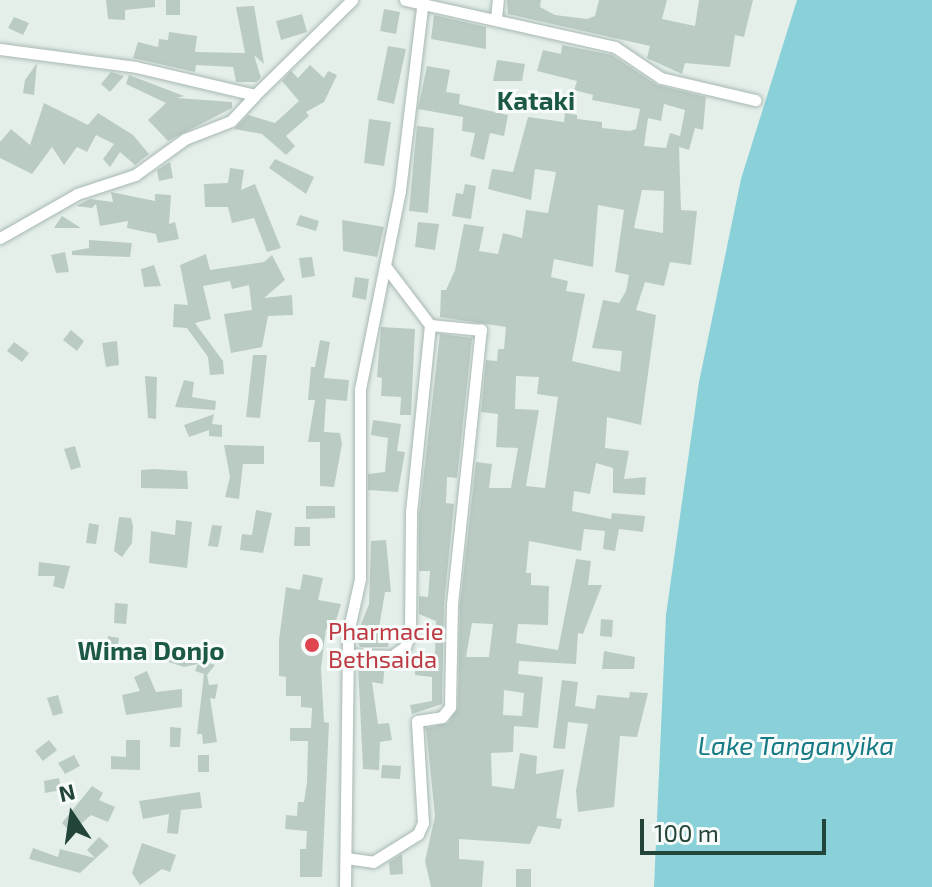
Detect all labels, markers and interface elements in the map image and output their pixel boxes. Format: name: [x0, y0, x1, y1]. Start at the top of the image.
district label: Kataki: [497, 84, 575, 116]
place label: Pharmacie Bethsaida: [328, 617, 444, 673]
district label: Wima Donjo: [77, 634, 225, 666]
marker: Pharmacie Bethsaida: [303, 636, 321, 654]
water label: Lake Tanganyika: [698, 729, 894, 761]
north arrow: [32, 775, 112, 855]
text: N: [56, 777, 77, 806]
scale bar: [644, 803, 830, 853]
text: 100 m: [654, 818, 719, 847]

